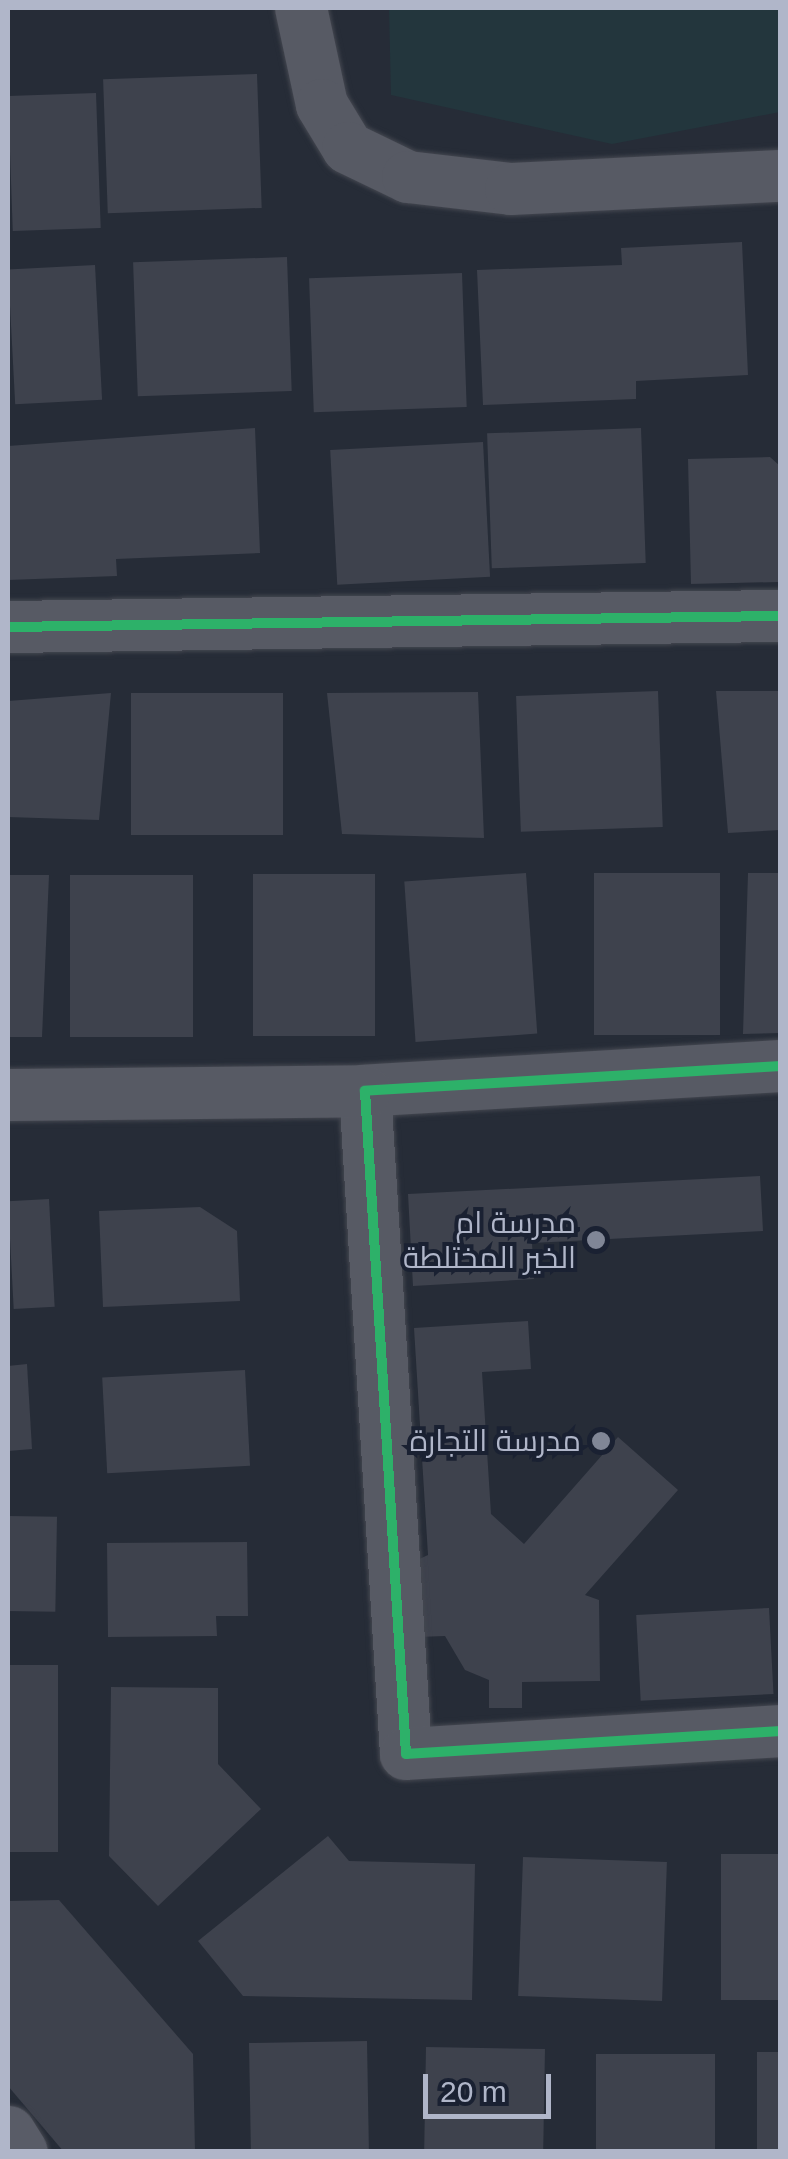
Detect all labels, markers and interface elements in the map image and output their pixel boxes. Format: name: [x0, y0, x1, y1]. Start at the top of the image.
place label: مدرسة ام الخير المختلطة: [403, 1205, 576, 1276]
marker: مدرسة ام الخير المختلطة: [585, 1229, 607, 1251]
place label: مدرسة التجارة: [410, 1423, 581, 1459]
marker: مدرسة التجارة: [590, 1430, 612, 1452]
scale bar: [428, 2054, 556, 2116]
text: 20 m: [440, 2075, 507, 2108]

